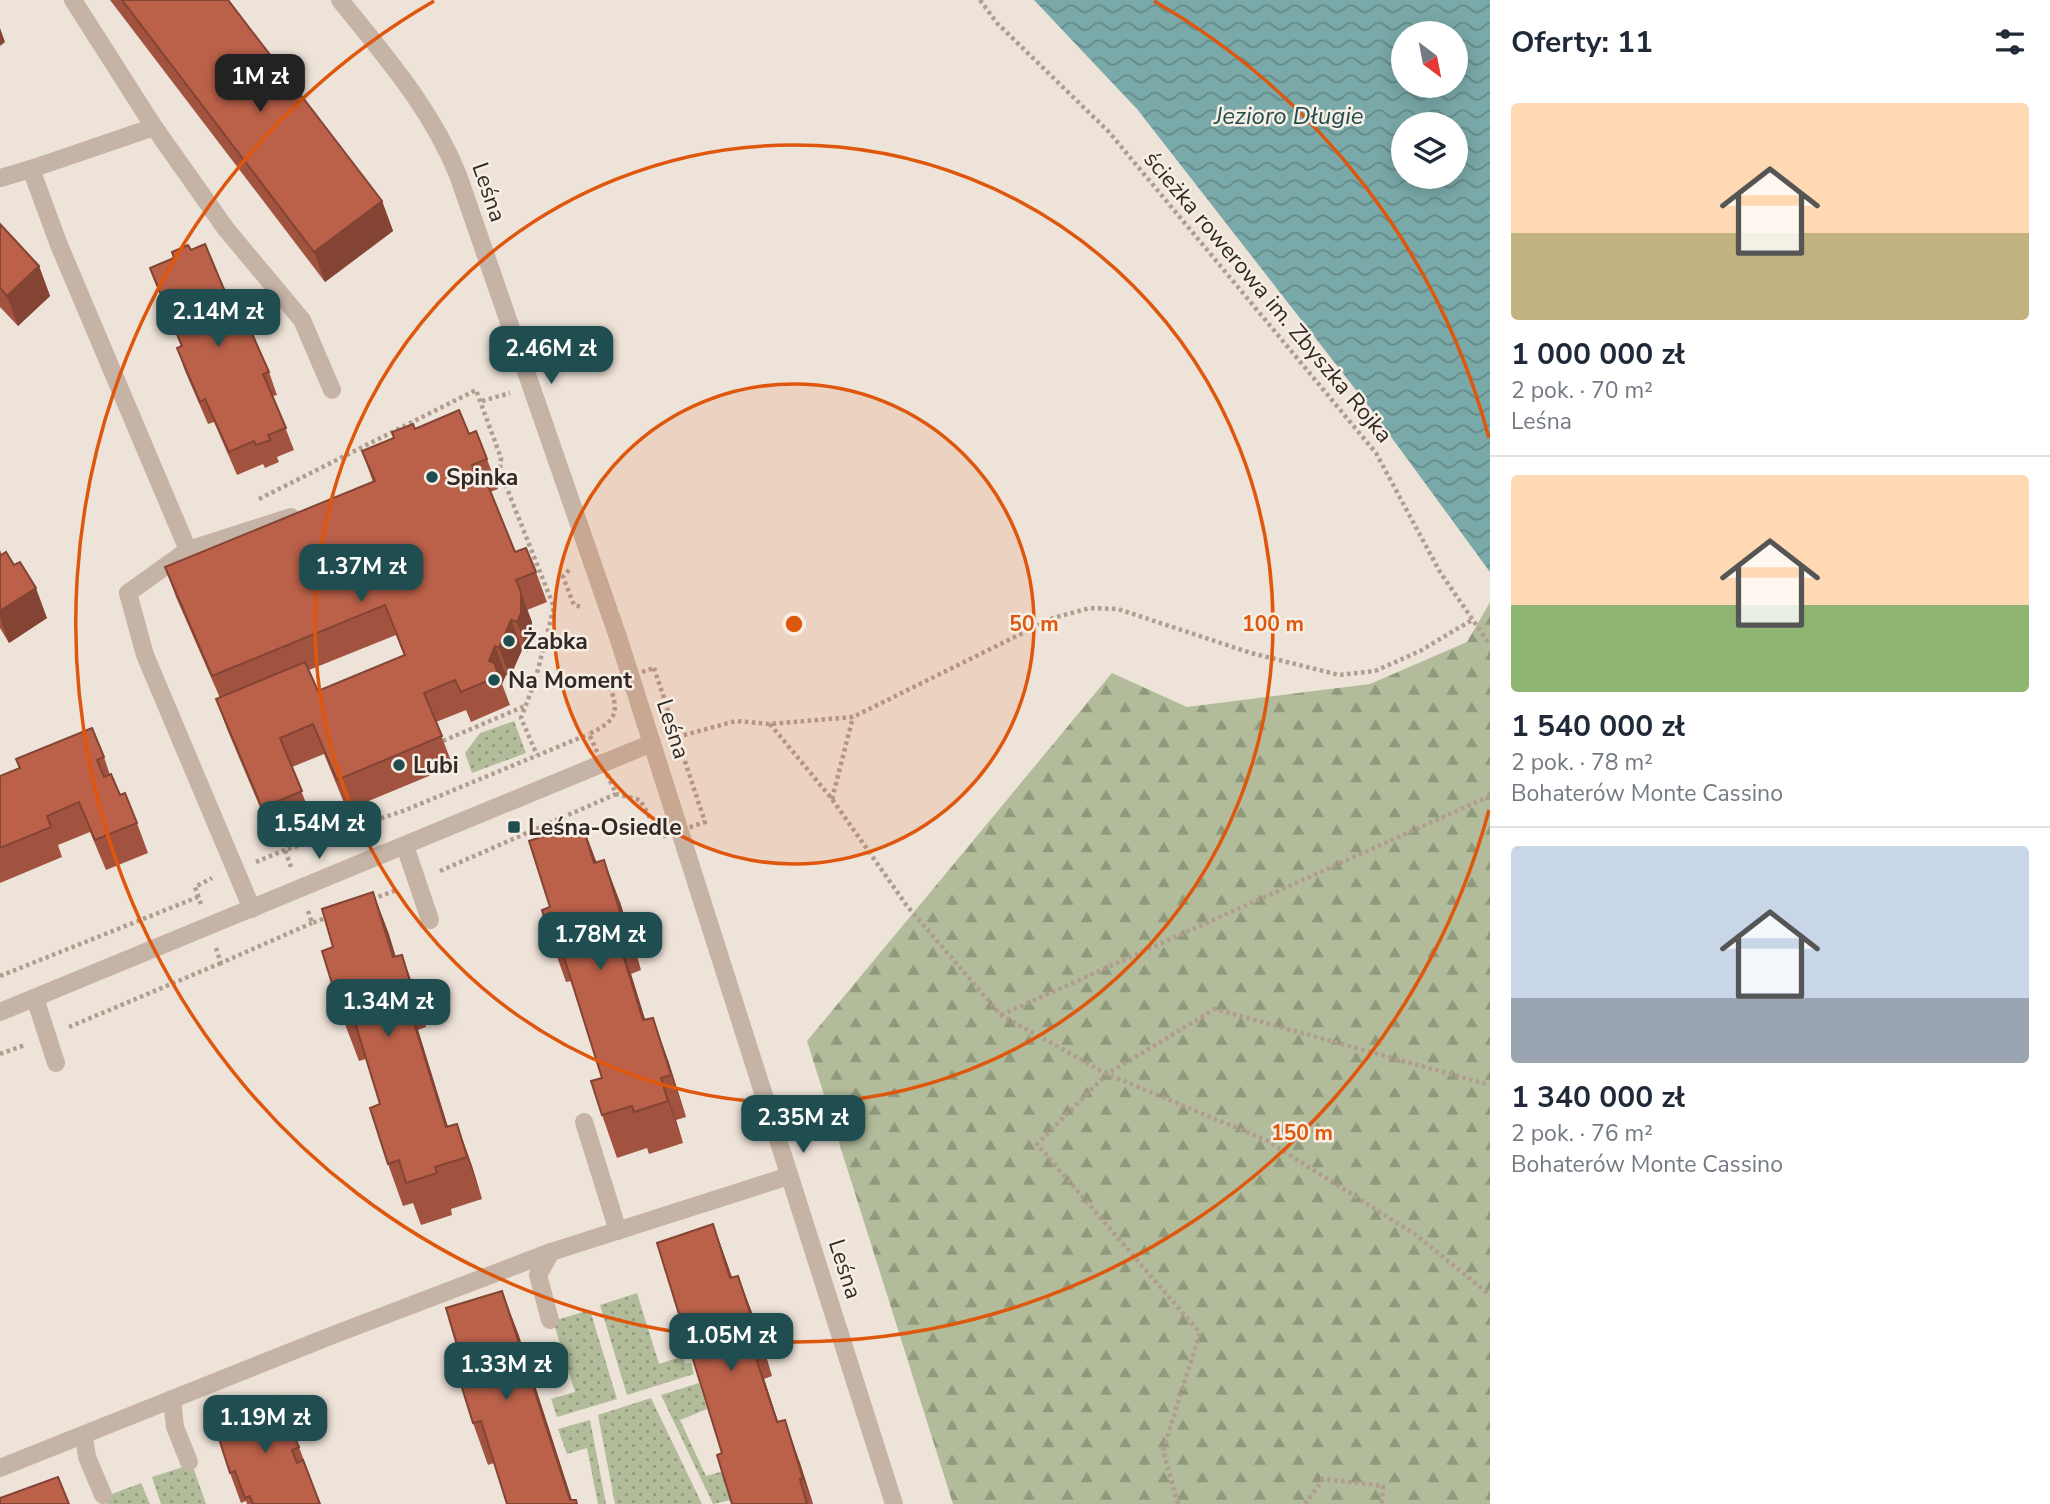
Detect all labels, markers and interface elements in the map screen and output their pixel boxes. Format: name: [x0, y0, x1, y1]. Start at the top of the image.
north arrow: [1391, 21, 1468, 98]
map controls: [1391, 21, 1468, 189]
text: Oferty: 11: [1511, 22, 1653, 63]
icon: filters: [1991, 23, 2029, 61]
pin: 1M zł: [211, 54, 309, 114]
text: 1M zł: [231, 61, 289, 92]
water label: Jezioro Długie: [1213, 100, 1364, 132]
button: layers: [1391, 112, 1468, 189]
street label: ścieżka rowerowa im. Zbyszka Rojka: [1137, 145, 1399, 449]
icon: home: [1707, 148, 1833, 274]
street label: Leśna: [464, 158, 514, 226]
pin: 2.14M zł: [146, 290, 290, 349]
text: 2.14M zł: [172, 296, 264, 327]
pin: 2.46M zł: [479, 326, 623, 386]
text: 2.46M zł: [505, 333, 597, 364]
text: 1 000 000 zł: [1511, 334, 1685, 375]
text: 2 pok. · 70 m²: [1511, 375, 1653, 406]
text: Leśna: [1511, 406, 1572, 437]
place label: Spinka: [446, 462, 518, 493]
marker: Spinka: [424, 469, 440, 485]
icon: home: [1707, 520, 1833, 646]
pin: 1.37M zł: [289, 544, 433, 604]
text: 1.37M zł: [315, 551, 407, 582]
text: 50 m: [1009, 610, 1059, 638]
text: 100 m: [1242, 610, 1304, 638]
centre of rings: [782, 612, 806, 636]
place label: Żabka: [523, 626, 588, 657]
marker: Żabka: [501, 633, 517, 649]
place label: Na Moment: [508, 665, 632, 696]
marker: Na Moment: [486, 672, 502, 688]
street label: Leśna: [649, 695, 697, 763]
text: 1 540 000 zł: [1511, 706, 1685, 747]
text: 2 pok. · 78 m²: [1511, 747, 1653, 778]
place label: Lubi: [413, 750, 459, 781]
marker: Lubi: [391, 757, 407, 773]
text: Bohaterów Monte Cassino: [1511, 778, 1783, 809]
pin: 1.54M zł: [247, 802, 391, 861]
text: 1.54M zł: [273, 808, 365, 839]
place label: Leśna-Osiedle: [528, 812, 682, 843]
marker: Leśna-Osiedle: [506, 819, 522, 835]
icon: home: [1707, 891, 1833, 1017]
pin: 1.78M zł: [528, 912, 672, 972]
text: 1.78M zł: [554, 919, 646, 950]
pin: 1.34M zł: [316, 979, 460, 1039]
text: 1.34M zł: [342, 986, 434, 1017]
text: 1 340 000 zł: [1511, 1077, 1685, 1118]
pin: 2.35M zł: [731, 1096, 875, 1155]
text: 2.35M zł: [757, 1102, 849, 1133]
text: 2 pok. · 76 m²: [1511, 1118, 1653, 1149]
text: 150 m: [1271, 1119, 1333, 1147]
text: Bohaterów Monte Cassino: [1511, 1149, 1783, 1180]
street label: Leśna: [821, 1235, 869, 1303]
pin: 1.05M zł: [659, 1314, 803, 1373]
text: 1.05M zł: [685, 1320, 777, 1351]
pin: 1.33M zł: [434, 1342, 578, 1402]
text: 1.33M zł: [460, 1349, 552, 1380]
pin: 1.19M zł: [193, 1396, 337, 1455]
text: 1.19M zł: [219, 1402, 311, 1433]

